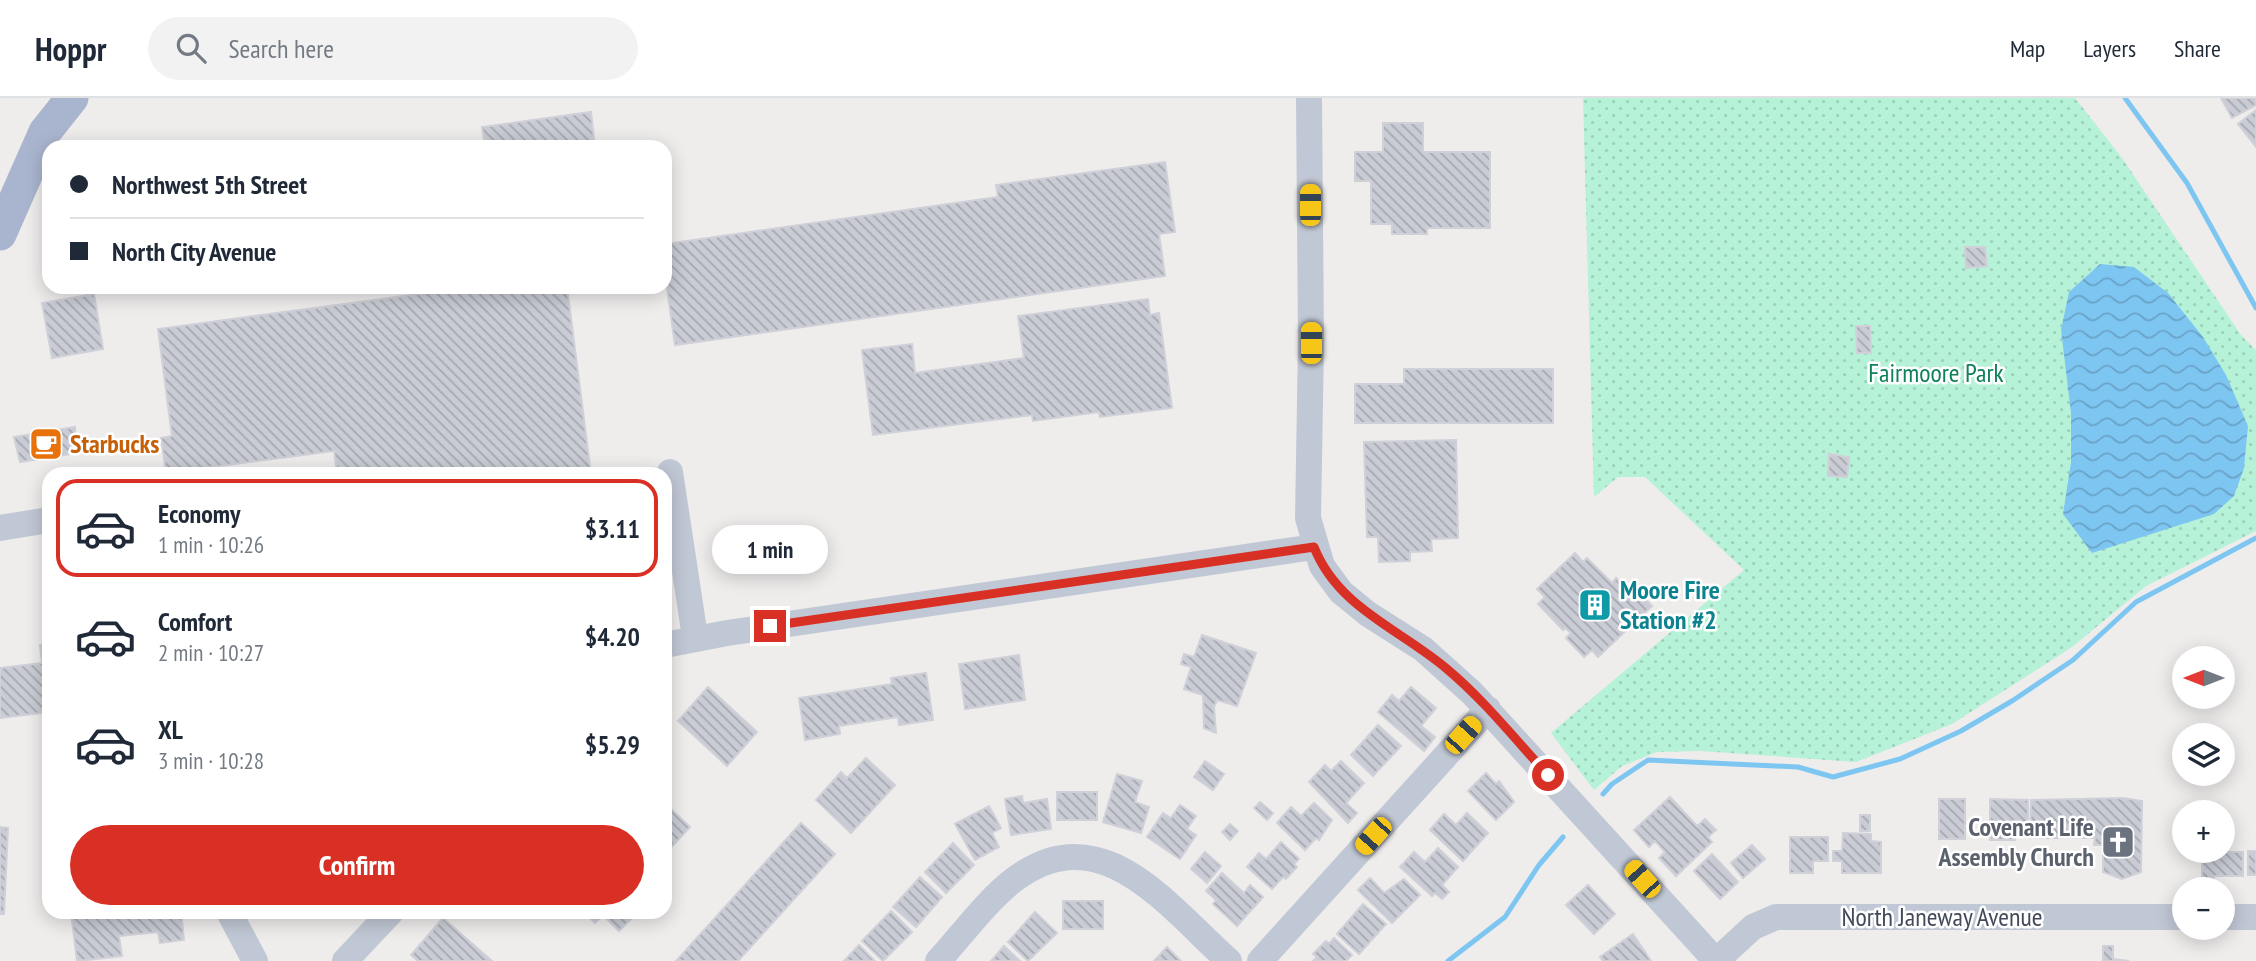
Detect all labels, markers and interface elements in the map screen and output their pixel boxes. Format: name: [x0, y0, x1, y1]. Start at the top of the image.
search box: [148, 17, 638, 80]
text: Hoppr: [35, 27, 106, 70]
icon: search: [172, 29, 210, 67]
text: Search here: [228, 32, 334, 65]
text: Map: [2010, 33, 2045, 64]
text: Layers: [2083, 33, 2136, 64]
text: Share: [2174, 33, 2221, 64]
text: Northwest 5th Street: [112, 168, 307, 201]
car: [1300, 184, 1321, 226]
text: North City Avenue: [112, 235, 276, 268]
car: [1301, 322, 1322, 364]
park label: Fairmoore Park: [1868, 356, 2004, 389]
cafe icon: Starbucks: [27, 425, 65, 463]
place label: Starbucks: [70, 427, 159, 460]
icon: car: [74, 497, 137, 560]
text: Economy: [158, 497, 240, 530]
text: $3.11: [585, 512, 640, 545]
callout: 1 min: [712, 524, 828, 574]
text: 1 min · 10:26: [158, 530, 264, 559]
text: 1 min: [747, 535, 793, 564]
place label: Moore Fire Station #2: [1620, 573, 1720, 636]
building icon: Moore Fire Station #2: [1576, 586, 1614, 624]
icon: car: [74, 605, 137, 668]
text: Comfort: [158, 605, 232, 638]
route end: [754, 610, 786, 642]
text: $4.20: [585, 620, 640, 653]
text: 2 min · 10:27: [158, 638, 264, 667]
north arrow: [2172, 646, 2235, 709]
map controls: [2172, 646, 2235, 940]
car: [1442, 712, 1485, 758]
icon: car: [74, 713, 137, 776]
text: XL: [158, 713, 183, 746]
button: layers: [2172, 723, 2235, 786]
text: $5.29: [585, 728, 640, 761]
text: 3 min · 10:28: [158, 746, 264, 775]
route start: [1532, 759, 1564, 791]
button: +: [2172, 800, 2235, 863]
place label: Covenant Life Assembly Church: [1937, 810, 2094, 873]
car: [1352, 813, 1395, 859]
church icon: Covenant Life Assembly Church: [2099, 823, 2137, 861]
button: Confirm: [70, 825, 644, 905]
car: [1621, 856, 1664, 902]
button: −: [2172, 877, 2235, 940]
street label: North Janeway Avenue: [1841, 900, 2043, 933]

